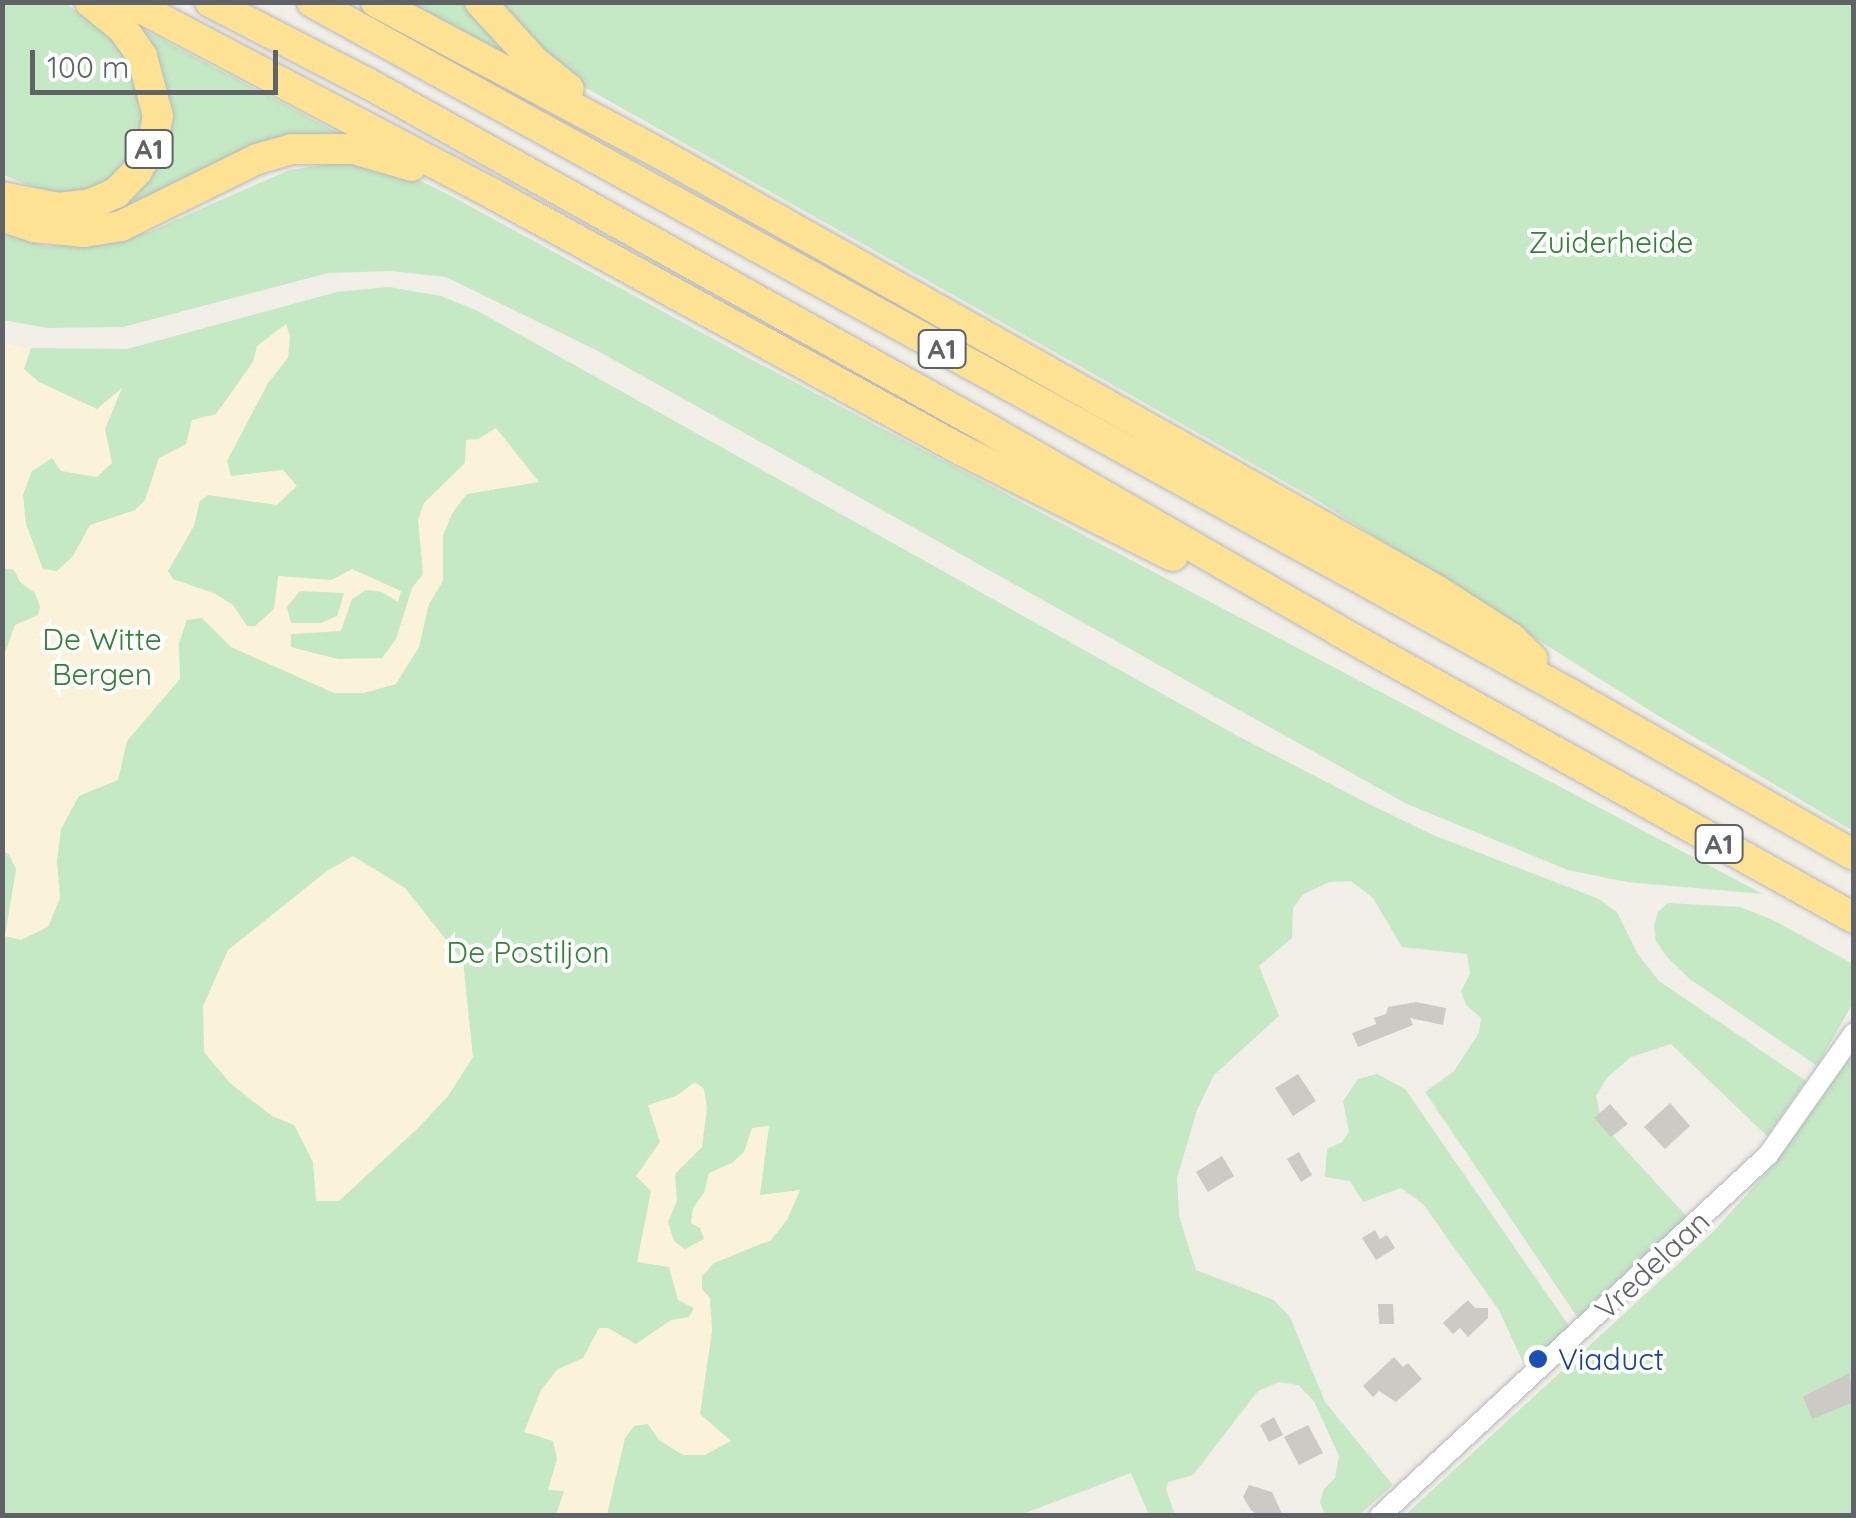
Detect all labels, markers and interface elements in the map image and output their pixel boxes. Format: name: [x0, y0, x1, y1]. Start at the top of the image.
scale bar: [35, 30, 282, 92]
text: 100 m: [47, 48, 129, 86]
road number: A1: [124, 126, 174, 172]
park label: Zuiderheide: [1529, 224, 1693, 260]
road number: A1: [917, 326, 967, 372]
park label: De Witte Bergen: [42, 621, 162, 692]
road number: A1: [1694, 821, 1744, 867]
park label: De Postiljon: [446, 934, 610, 970]
street label: Vredelaan: [1587, 1203, 1717, 1327]
place label: Viaduct: [1558, 1341, 1664, 1377]
marker: Viaduct: [1527, 1348, 1549, 1370]

